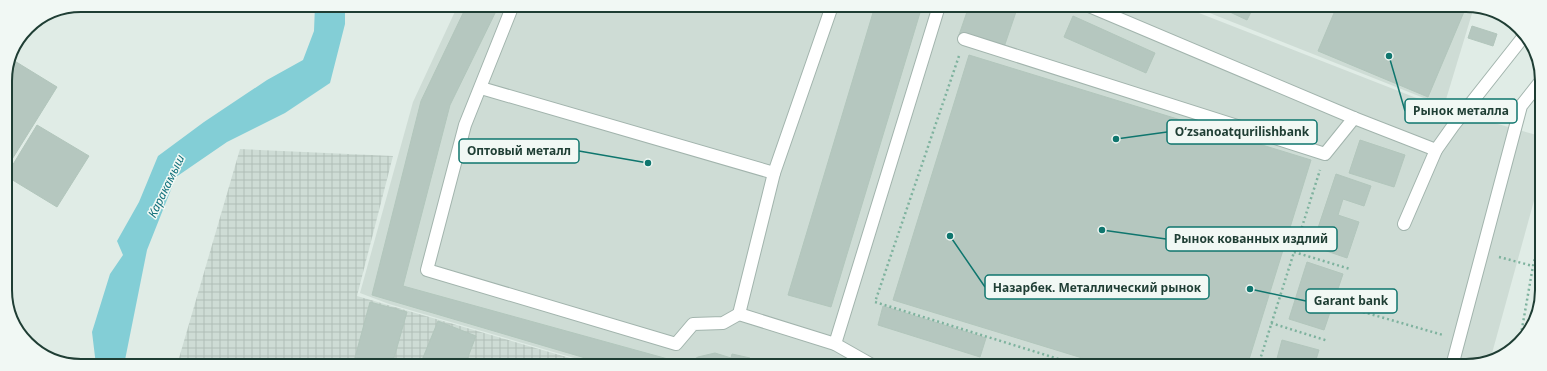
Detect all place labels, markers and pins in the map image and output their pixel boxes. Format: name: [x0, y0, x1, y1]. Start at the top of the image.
callout: Рынок металла: [1405, 99, 1517, 123]
callout: Oʻzsanoatqurilishbank: [1167, 120, 1317, 144]
callout: Оптовый металл: [459, 139, 579, 163]
callout: Рынок кованных издлий: [1166, 227, 1337, 251]
callout: Назарбек. Металлический рынок: [985, 275, 1209, 299]
callout: Garant bank: [1306, 289, 1397, 313]

